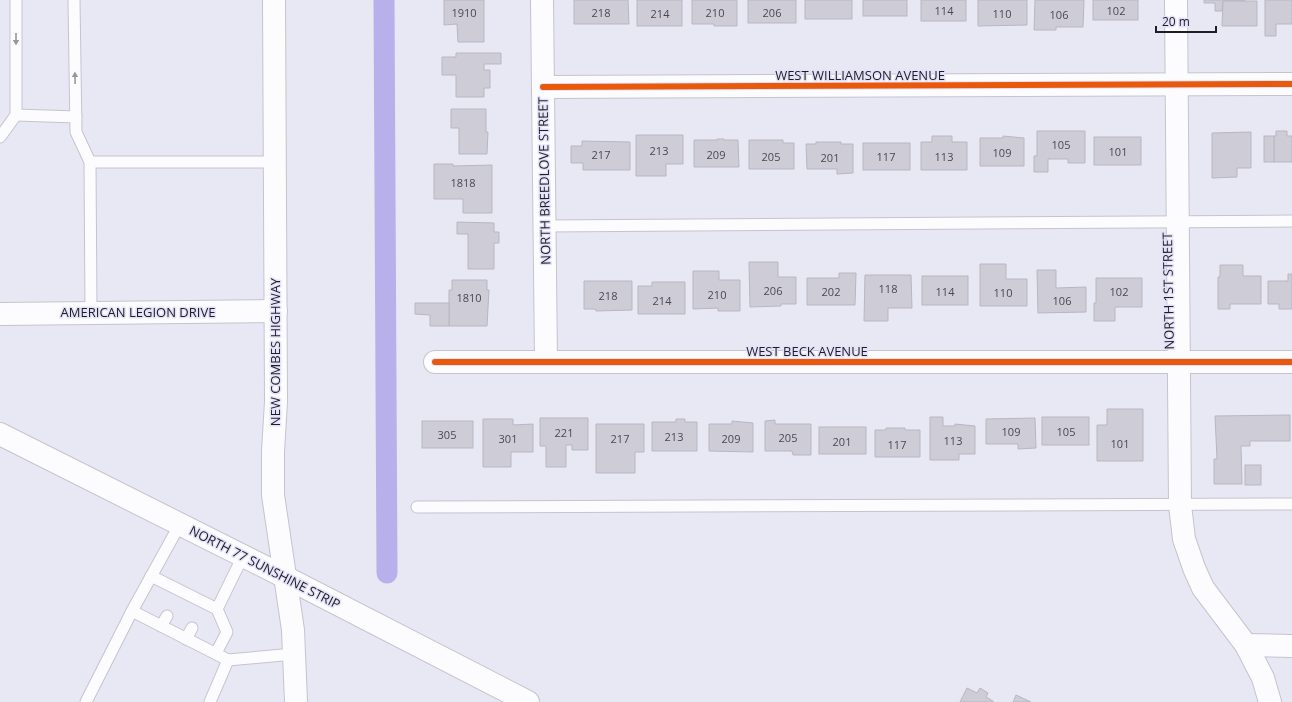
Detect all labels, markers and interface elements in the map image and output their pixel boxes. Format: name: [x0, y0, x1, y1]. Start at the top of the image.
house number: 114: [935, 3, 954, 18]
house number: 102: [1107, 3, 1125, 18]
house number: 1910: [451, 5, 477, 20]
house number: 218: [592, 5, 610, 20]
house number: 210: [706, 5, 724, 20]
house number: 206: [763, 5, 781, 20]
house number: 214: [651, 6, 670, 21]
house number: 110: [993, 6, 1011, 21]
house number: 106: [1050, 7, 1068, 22]
scale bar: [1156, 8, 1216, 34]
text: 20 m: [1162, 13, 1190, 30]
one-way arrow: [13, 33, 19, 46]
street label: WEST WILLIAMSON AVENUE: [775, 66, 945, 84]
one-way arrow: [72, 71, 78, 84]
street label: NORTH BREEDLOVE STREET: [534, 96, 554, 265]
house number: 105: [1052, 137, 1070, 152]
house number: 213: [650, 143, 668, 158]
house number: 101: [1109, 144, 1127, 159]
house number: 109: [993, 145, 1011, 160]
house number: 217: [592, 147, 610, 162]
house number: 209: [707, 147, 725, 162]
house number: 205: [762, 149, 780, 164]
house number: 117: [877, 149, 895, 164]
house number: 113: [935, 149, 953, 164]
house number: 201: [821, 150, 839, 165]
house number: 1818: [450, 175, 476, 190]
street label: NORTH 1ST STREET: [1158, 231, 1178, 350]
street label: NEW COMBES HIGHWAY: [266, 277, 284, 426]
house number: 118: [879, 281, 897, 296]
house number: 206: [764, 283, 782, 298]
house number: 202: [822, 284, 840, 299]
house number: 114: [936, 284, 955, 299]
house number: 102: [1110, 284, 1128, 299]
house number: 110: [994, 285, 1012, 300]
house number: 210: [708, 287, 726, 302]
house number: 218: [599, 288, 617, 303]
house number: 1810: [456, 290, 482, 305]
house number: 214: [653, 293, 672, 308]
house number: 106: [1053, 293, 1071, 308]
street label: AMERICAN LEGION DRIVE: [61, 303, 215, 321]
street label: WEST BECK AVENUE: [746, 342, 868, 360]
house number: 109: [1002, 424, 1020, 439]
house number: 105: [1057, 424, 1075, 439]
house number: 221: [555, 425, 573, 440]
house number: 305: [438, 427, 456, 442]
house number: 213: [665, 429, 683, 444]
house number: 205: [779, 430, 797, 445]
house number: 301: [499, 431, 517, 446]
house number: 217: [611, 431, 629, 446]
house number: 209: [722, 431, 740, 446]
house number: 113: [944, 433, 962, 448]
house number: 201: [833, 434, 851, 449]
house number: 101: [1111, 436, 1129, 451]
house number: 117: [888, 437, 906, 452]
street label: NORTH 77 SUNSHINE STRIP: [186, 521, 344, 613]

